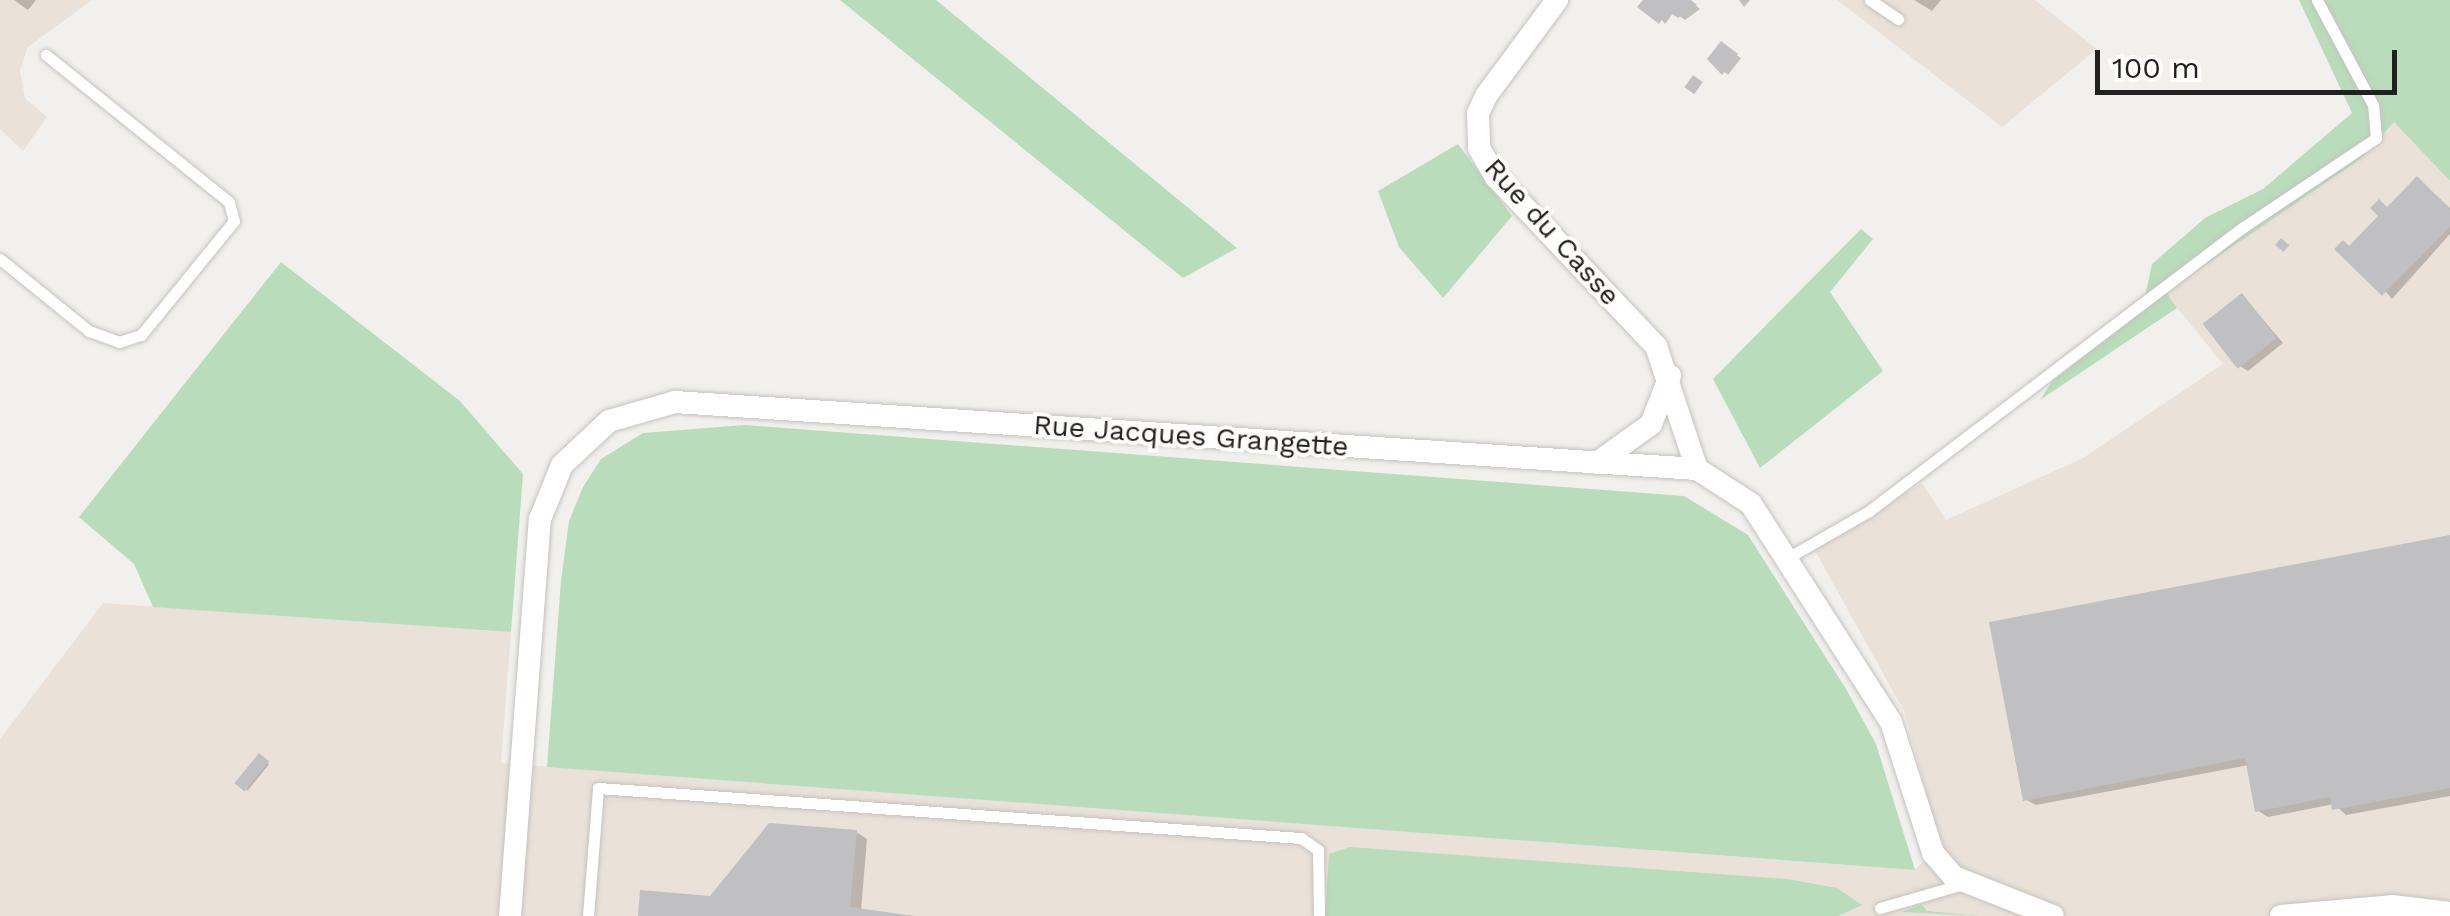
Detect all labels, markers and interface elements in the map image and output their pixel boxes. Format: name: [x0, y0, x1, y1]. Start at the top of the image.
scale bar: [2100, 30, 2402, 92]
text: 100 m: [2112, 50, 2200, 85]
street label: Rue du Casse: [1477, 151, 1627, 313]
street label: Rue Jacques Grangette: [1032, 408, 1350, 464]

